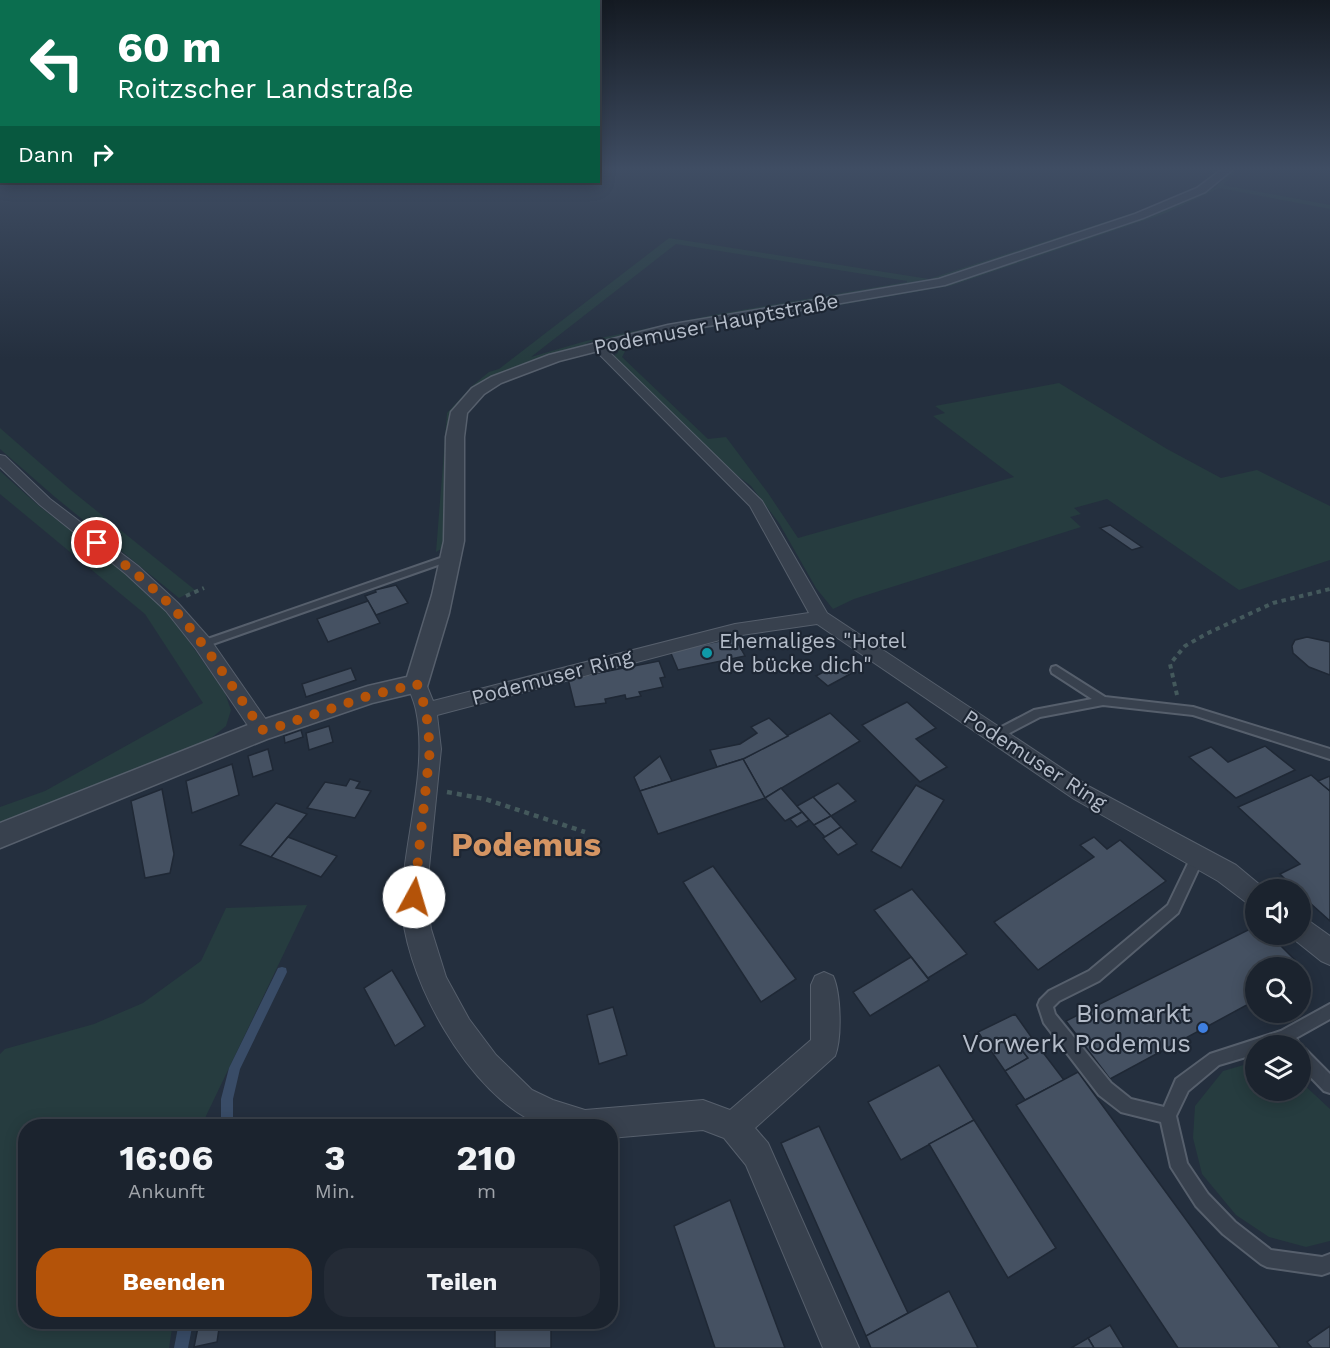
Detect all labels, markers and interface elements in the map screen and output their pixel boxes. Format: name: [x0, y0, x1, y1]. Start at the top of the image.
text: 60 m: [117, 23, 221, 72]
icon: left: [18, 24, 96, 102]
text: Roitzscher Landstraße: [117, 73, 414, 105]
icon: right: [86, 138, 119, 171]
text: Dann: [18, 142, 74, 167]
street label: Podemuser Hauptstraße: [591, 287, 840, 360]
pin: [71, 517, 122, 568]
icon: arrive: [80, 526, 113, 559]
place label: Ehemaliges "Hotel de bücke dich": [719, 628, 907, 677]
street label: Podemuser Ring: [469, 643, 636, 710]
marker: Ehemaliges "Hotel de bücke dich": [700, 646, 714, 660]
street label: Podemuser Ring: [959, 704, 1112, 816]
district label: Podemus: [451, 825, 601, 864]
position arrow: [382, 865, 446, 929]
map controls: [1245, 879, 1311, 1101]
button: sound: [1245, 879, 1311, 945]
button: search: [1245, 957, 1311, 1023]
place label: Biomarkt Vorwerk Podemus: [962, 998, 1191, 1058]
marker: Biomarkt Vorwerk Podemus: [1196, 1021, 1210, 1035]
button: layers: [1245, 1035, 1311, 1101]
text: 16:06: [119, 1137, 213, 1179]
text: 3: [324, 1137, 346, 1179]
text: 210: [456, 1137, 517, 1179]
text: Ankunft: [128, 1179, 205, 1203]
text: Min.: [315, 1179, 355, 1203]
text: m: [477, 1179, 496, 1203]
button: Beenden: [36, 1248, 312, 1317]
button: Teilen: [324, 1248, 600, 1317]

